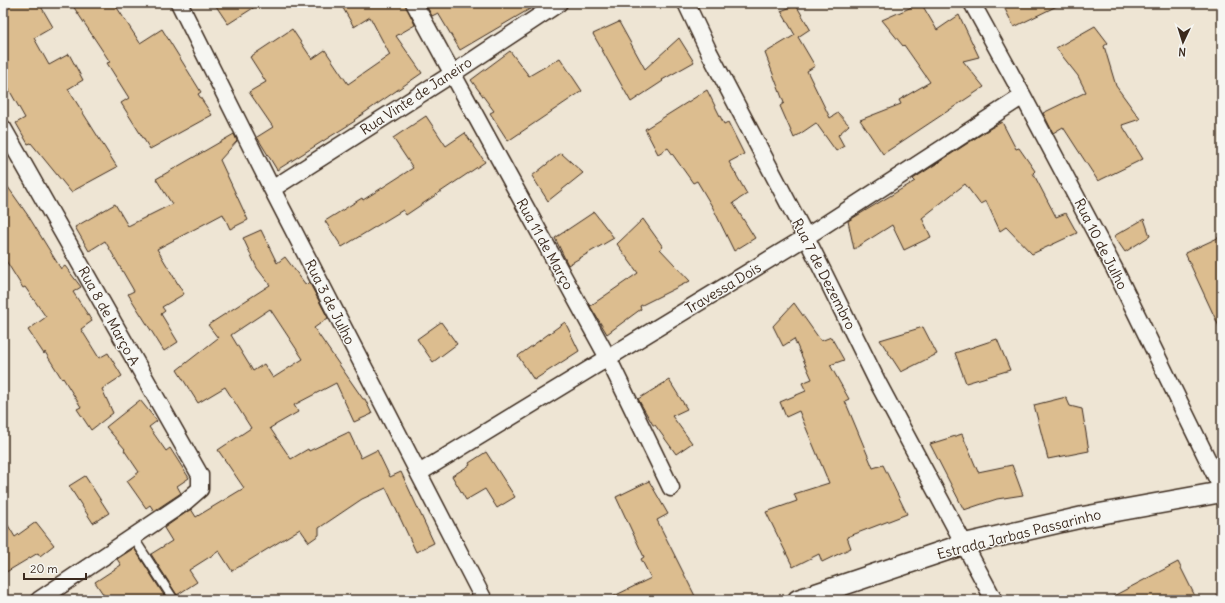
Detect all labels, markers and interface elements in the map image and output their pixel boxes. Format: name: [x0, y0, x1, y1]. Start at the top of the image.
north arrow: [1163, 22, 1203, 62]
text: N: [1178, 45, 1187, 59]
street label: Rua Vinte de Janeiro: [357, 53, 475, 139]
street label: Rua 11 de Março: [513, 195, 578, 293]
street label: Rua 10 de Julho: [1070, 195, 1132, 293]
street label: Rua 7 de Dezembro: [788, 215, 860, 333]
street label: Rua 3 de Julho: [301, 257, 359, 348]
street label: Travessa Dois: [682, 258, 764, 318]
street label: Rua 8 de Março A: [74, 263, 144, 369]
street label: Estrada Jarbas Passarinho: [935, 505, 1103, 563]
scale bar: [24, 555, 86, 581]
text: 20 m: [30, 561, 58, 576]

